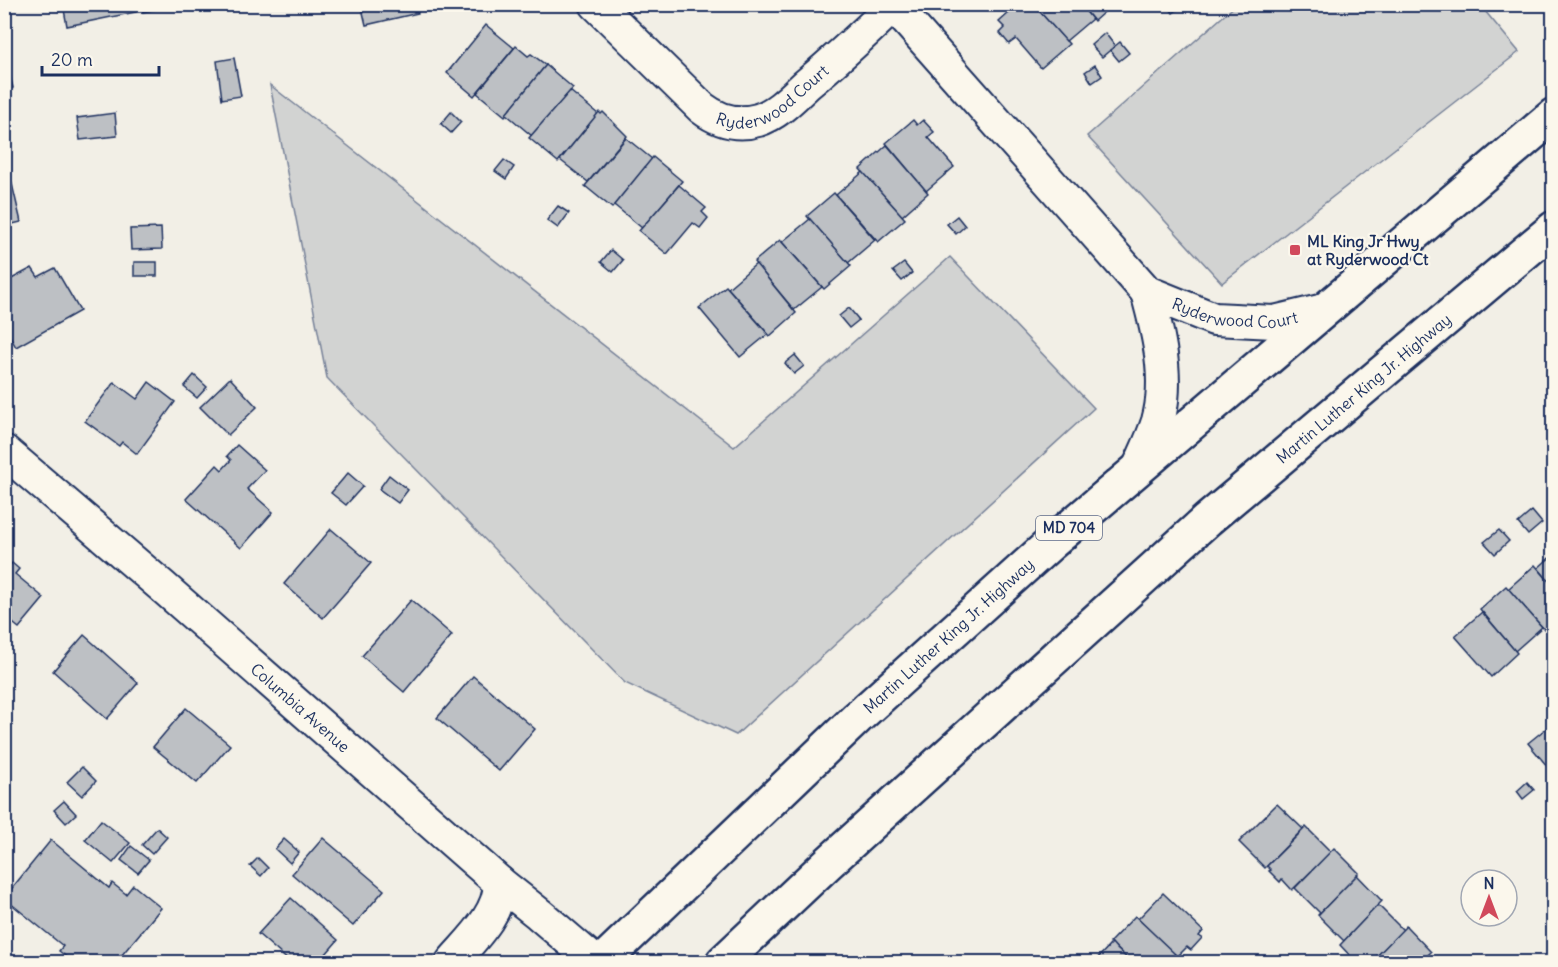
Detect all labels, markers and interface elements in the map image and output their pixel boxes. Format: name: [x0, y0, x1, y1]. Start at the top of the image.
scale bar: [42, 39, 159, 77]
text: 20 m: [51, 48, 93, 71]
street label: Ryderwood Court: [713, 60, 833, 133]
place label: ML King Jr Hwy at Ryderwood Ct: [1307, 231, 1429, 270]
marker: ML King Jr Hwy at Ryderwood Ct: [1288, 243, 1302, 257]
street label: Ryderwood Court: [1169, 293, 1300, 332]
street label: Martin Luther King Jr. Highway: [1272, 309, 1455, 468]
road number: MD 704: [1036, 516, 1102, 540]
street label: Martin Luther King Jr. Highway: [859, 554, 1038, 717]
street label: Columbia Avenue: [247, 659, 354, 757]
north arrow: [1459, 868, 1519, 928]
text: N: [1483, 873, 1495, 893]

